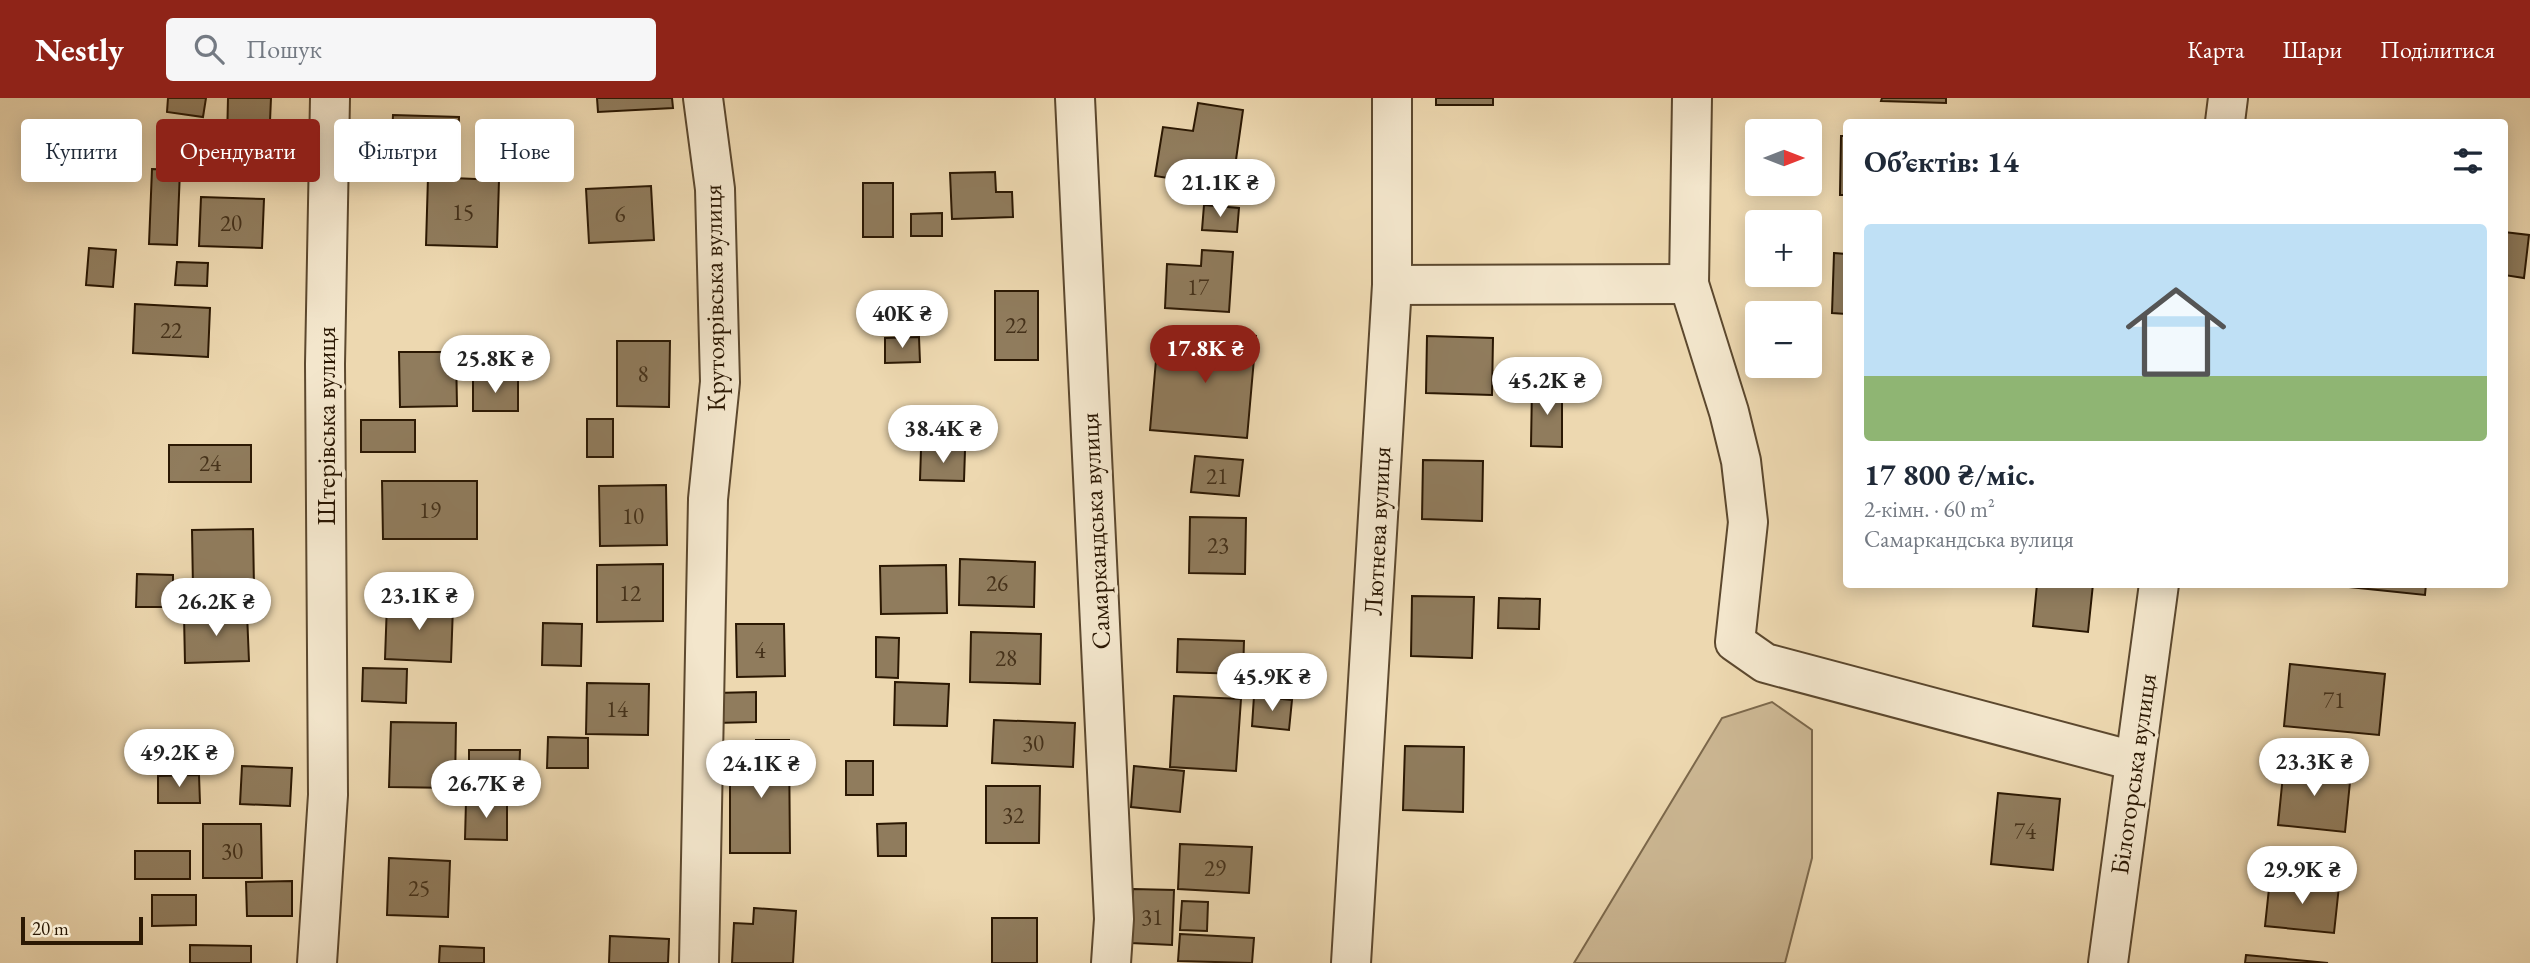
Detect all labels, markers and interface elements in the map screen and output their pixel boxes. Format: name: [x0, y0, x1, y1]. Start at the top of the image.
search box: [166, 18, 656, 81]
text: Nestly: [35, 28, 124, 71]
icon: search: [190, 30, 228, 68]
text: Пошук: [246, 32, 322, 66]
text: Карта: [2187, 34, 2245, 65]
text: Шари: [2283, 34, 2342, 65]
text: Поділитися: [2380, 34, 2495, 65]
chip: Купити: [21, 119, 142, 182]
chip: Орендувати: [156, 119, 320, 182]
chip: Фільтри: [334, 119, 461, 182]
chip: Нове: [475, 119, 574, 182]
north arrow: [1745, 119, 1822, 196]
map controls: [1745, 119, 1822, 378]
text: Об’єктів: 14: [1864, 142, 2019, 181]
icon: filters: [2449, 142, 2487, 180]
pin: 21.1K ₴: [1155, 159, 1285, 219]
text: 21.1K ₴: [1181, 167, 1259, 197]
street label: Крутоярівська вулиця: [695, 184, 733, 412]
house number: 15: [452, 197, 474, 227]
house number: 6: [614, 199, 626, 229]
house number: 20: [220, 208, 242, 238]
button: +: [1745, 210, 1822, 287]
icon: home: [2113, 269, 2239, 395]
house number: 17: [1187, 272, 1210, 302]
pin: 40K ₴: [853, 290, 951, 350]
text: 40K ₴: [872, 298, 932, 328]
button: −: [1745, 301, 1822, 378]
house number: 22: [1005, 310, 1027, 340]
house number: 22: [160, 315, 182, 345]
street label: Штерівська вулиця: [309, 326, 343, 526]
pin: 17.8K ₴: [1140, 326, 1270, 385]
text: 17.8K ₴: [1166, 333, 1244, 363]
pin: 25.8K ₴: [430, 336, 560, 395]
text: 25.8K ₴: [456, 343, 534, 373]
pin: 45.2K ₴: [1482, 358, 1612, 417]
house number: 8: [637, 359, 649, 389]
text: 45.2K ₴: [1508, 365, 1586, 395]
pin: 38.4K ₴: [878, 406, 1008, 465]
street label: Самаркандська вулиця: [1072, 412, 1118, 650]
text: 38.4K ₴: [904, 413, 982, 443]
street label: Лютнева вулиця: [1356, 446, 1398, 616]
house number: 24: [199, 448, 222, 478]
text: 17 800 ₴/міс.: [1864, 455, 2035, 494]
house number: 21: [1206, 461, 1228, 491]
text: 2-кімн. · 60 m²: [1864, 494, 1995, 524]
house number: 19: [419, 495, 441, 525]
house number: 10: [622, 501, 644, 531]
text: Самаркандська вулиця: [1864, 524, 2074, 554]
house number: 23: [1207, 530, 1229, 560]
house number: 26: [986, 568, 1008, 598]
pin: 23.1K ₴: [354, 573, 484, 632]
pin: 26.2K ₴: [151, 578, 281, 638]
house number: 12: [619, 578, 641, 608]
text: 23.1K ₴: [380, 580, 458, 610]
text: 26.2K ₴: [177, 586, 255, 616]
house number: 4: [754, 635, 766, 665]
house number: 28: [995, 643, 1017, 673]
pin: 45.9K ₴: [1207, 654, 1337, 713]
text: 45.9K ₴: [1233, 661, 1311, 691]
street label: Білогорська вулиця: [2102, 671, 2164, 877]
house number: 71: [2323, 685, 2345, 715]
house number: 14: [606, 694, 629, 724]
house number: 30: [1022, 728, 1044, 758]
pin: 49.2K ₴: [114, 730, 244, 789]
text: 49.2K ₴: [140, 737, 218, 767]
pin: 23.3K ₴: [2249, 738, 2379, 798]
pin: 24.1K ₴: [696, 740, 826, 800]
text: 23.3K ₴: [2275, 746, 2353, 776]
text: 24.1K ₴: [722, 748, 800, 778]
pin: 26.7K ₴: [421, 760, 551, 820]
text: 26.7K ₴: [447, 768, 525, 798]
house number: 32: [1002, 800, 1024, 830]
house number: 74: [2014, 816, 2037, 846]
house number: 30: [221, 836, 243, 866]
pin: 29.9K ₴: [2237, 846, 2367, 906]
house number: 29: [1204, 853, 1226, 883]
text: 29.9K ₴: [2263, 854, 2341, 884]
house number: 25: [408, 873, 430, 903]
house number: 31: [1141, 902, 1163, 932]
scale bar: [21, 914, 144, 946]
text: 20 m: [32, 916, 69, 941]

